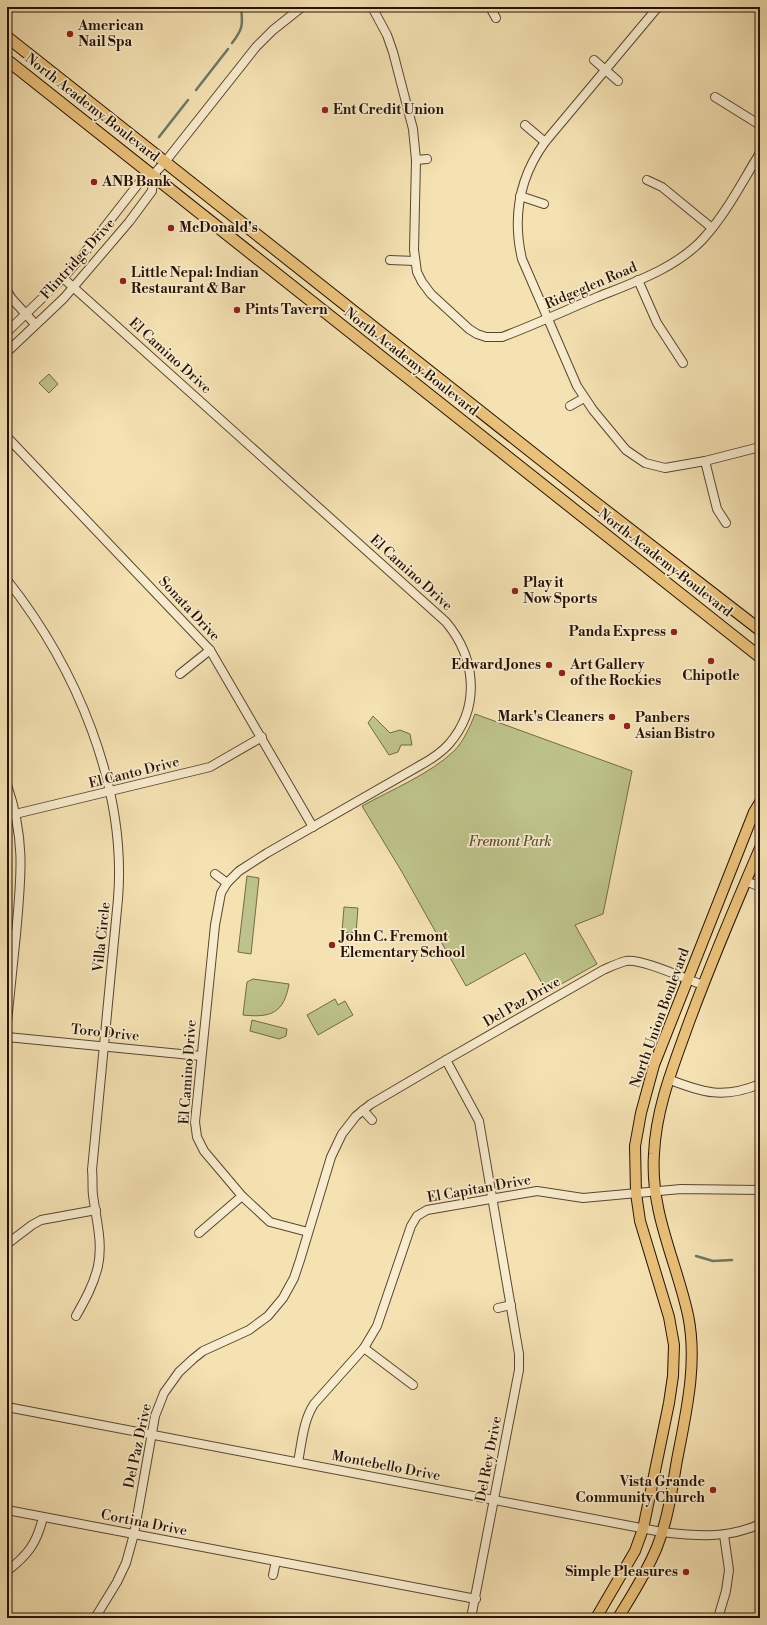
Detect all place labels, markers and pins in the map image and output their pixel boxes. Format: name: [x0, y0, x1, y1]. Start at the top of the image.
place label: American Nail Spa: [77, 17, 144, 51]
marker: American Nail Spa: [65, 29, 75, 39]
place label: Ent Credit Union: [333, 101, 445, 119]
marker: Ent Credit Union: [320, 105, 330, 115]
place label: ANB Bank: [101, 173, 172, 191]
marker: ANB Bank: [89, 177, 99, 187]
place label: McDonald's: [179, 219, 258, 237]
marker: McDonald's: [166, 223, 176, 233]
place label: Little Nepal: Indian Restaurant & Bar: [131, 264, 259, 298]
marker: Little Nepal: Indian Restaurant & Bar: [118, 276, 128, 286]
place label: Pints Tavern: [245, 301, 328, 319]
marker: Pints Tavern: [232, 305, 242, 315]
place label: Play it Now Sports: [523, 574, 597, 608]
marker: Play it Now Sports: [510, 586, 520, 596]
place label: Panda Express: [569, 623, 666, 641]
marker: Panda Express: [669, 627, 679, 637]
place label: Edward Jones: [451, 656, 541, 674]
place label: Art Gallery of the Rockies: [569, 656, 661, 690]
marker: Chipotle: [706, 656, 716, 666]
marker: Edward Jones: [544, 660, 554, 670]
place label: Chipotle: [682, 667, 740, 685]
marker: Art Gallery of the Rockies: [557, 668, 567, 678]
place label: Mark's Cleaners: [497, 708, 604, 726]
place label: Panbers Asian Bistro: [634, 709, 715, 743]
marker: Mark's Cleaners: [607, 712, 617, 722]
marker: Panbers Asian Bistro: [622, 721, 632, 731]
place label: John C. Fremont Elementary School: [338, 928, 466, 962]
marker: John C. Fremont Elementary School: [327, 940, 337, 950]
place label: Vista Grande Community Church: [575, 1473, 705, 1507]
marker: Vista Grande Community Church: [708, 1485, 718, 1495]
place label: Simple Pleasures: [565, 1563, 678, 1581]
marker: Simple Pleasures: [681, 1567, 691, 1577]

